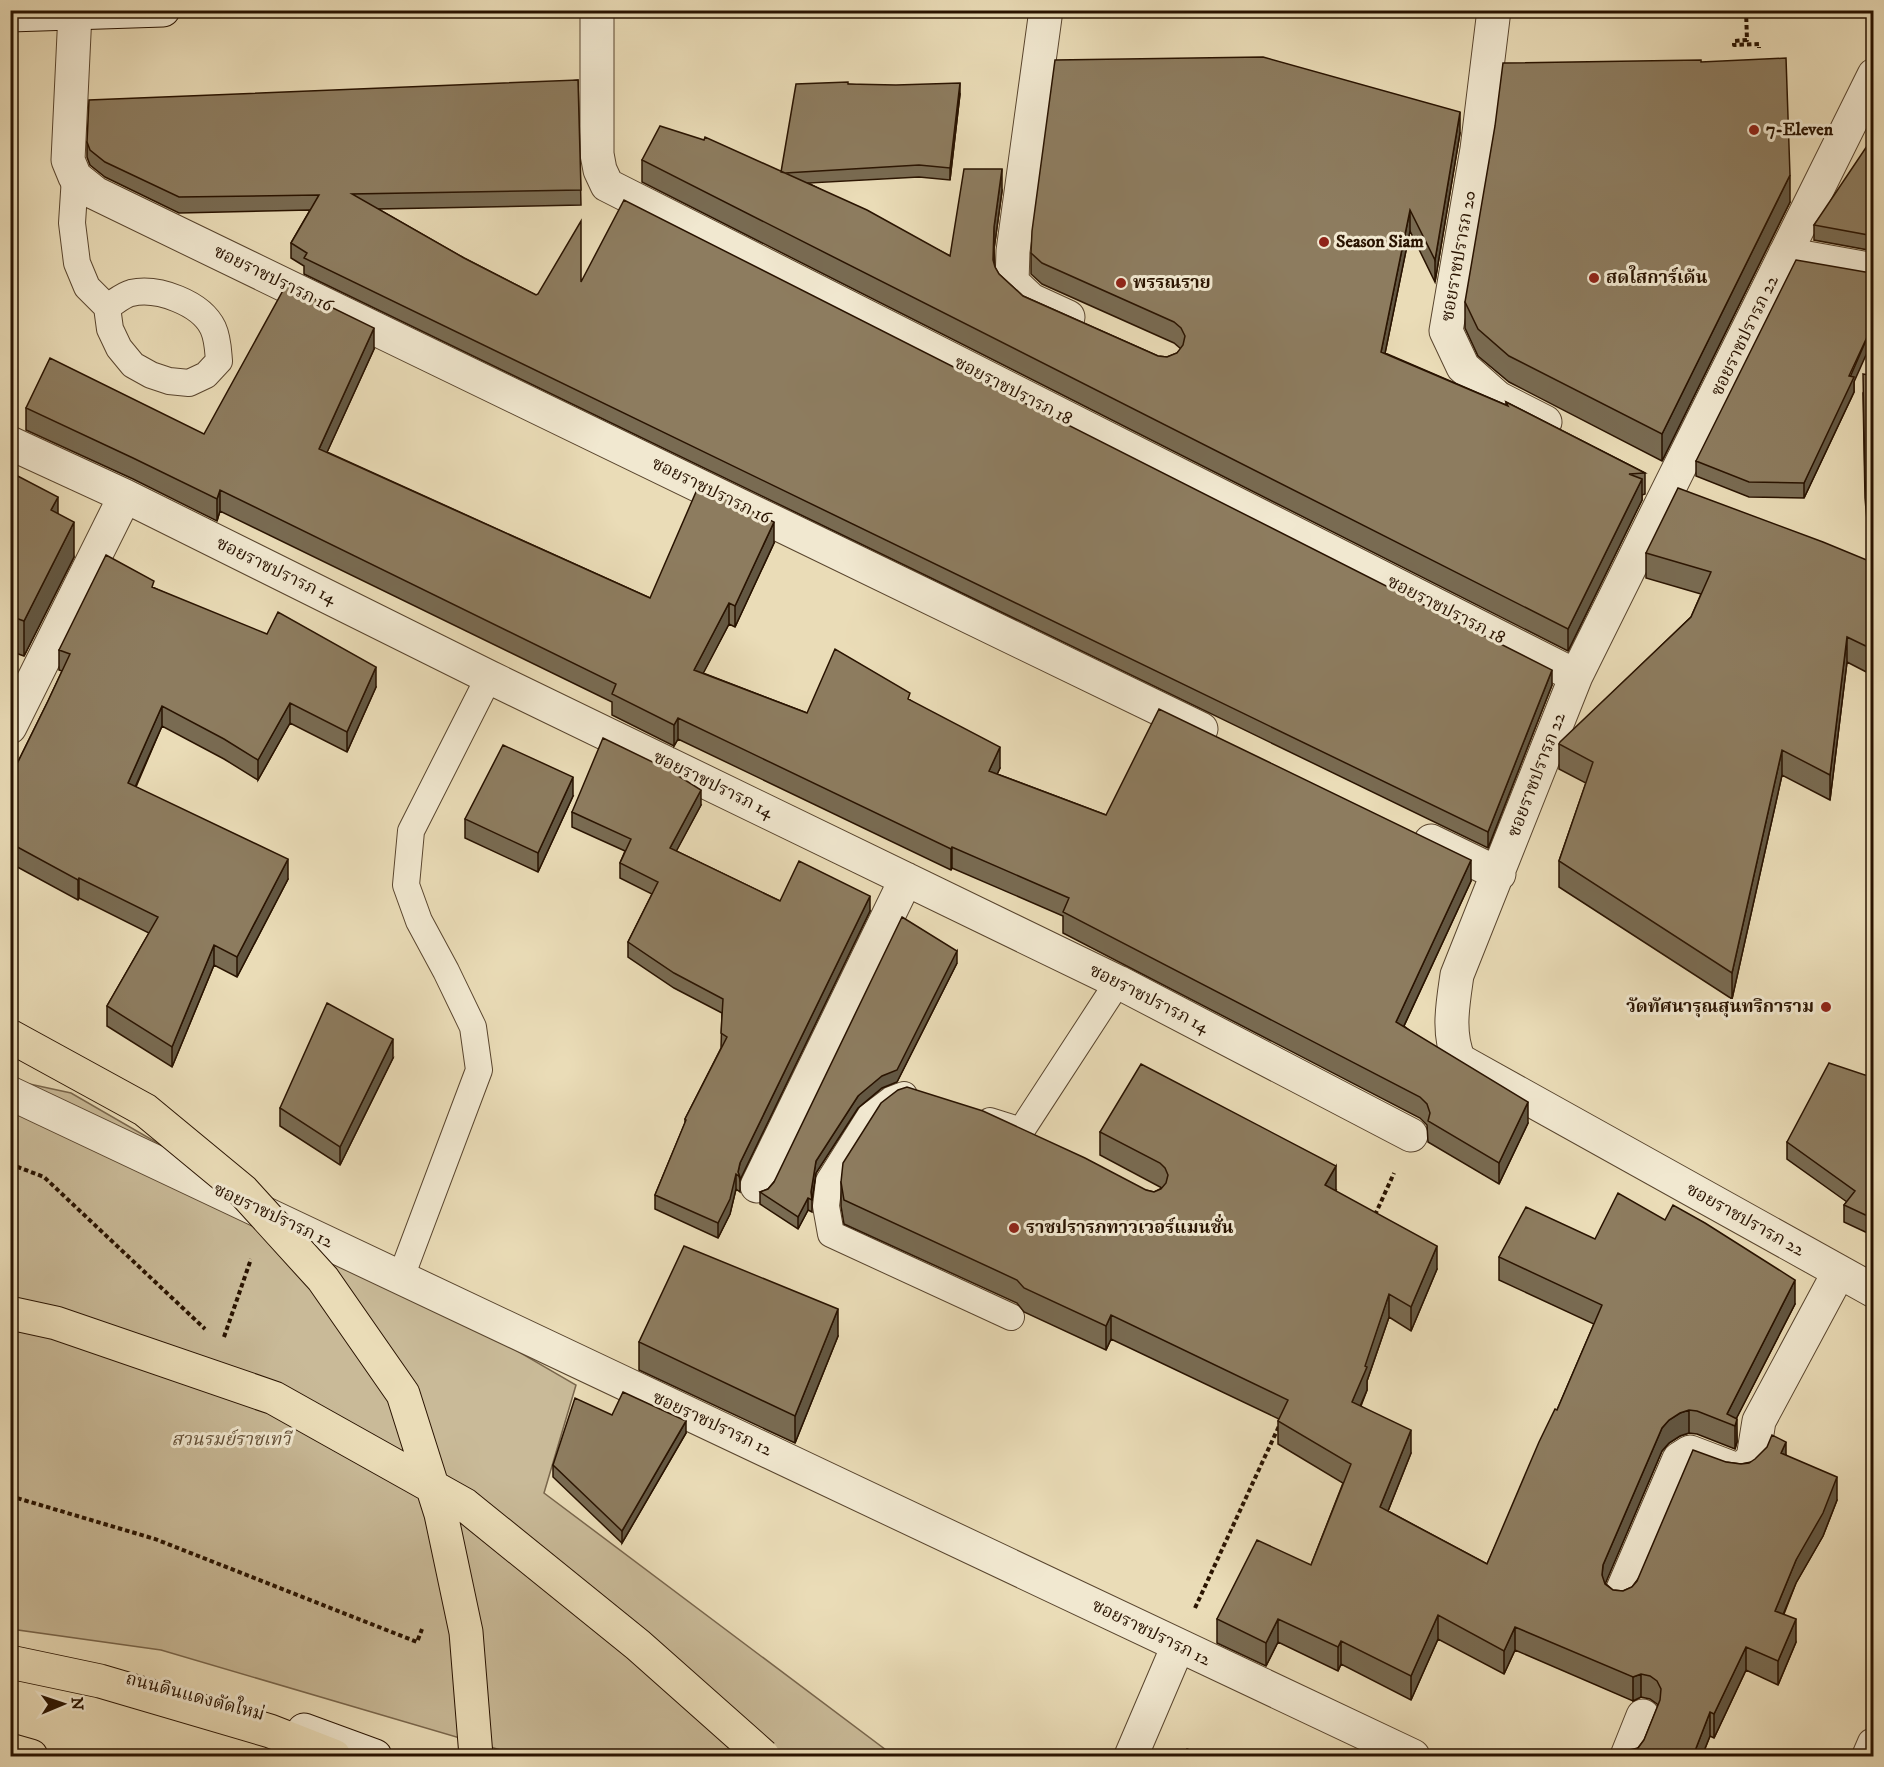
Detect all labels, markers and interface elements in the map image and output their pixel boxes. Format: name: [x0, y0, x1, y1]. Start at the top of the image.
place label: 7-Eleven: [1766, 119, 1834, 141]
marker: 7-Eleven: [1747, 123, 1761, 137]
street label: ซอยราชปรารภ 20: [1437, 189, 1481, 323]
place label: Season Siam: [1336, 231, 1424, 253]
marker: Season Siam: [1317, 235, 1331, 249]
street label: ซอยราชปรารภ 16: [210, 241, 337, 318]
place label: สดใสการ์เด้น: [1606, 265, 1708, 289]
marker: สดใสการ์เด้น: [1587, 271, 1601, 285]
place label: พรรณราย: [1133, 272, 1211, 294]
street label: ซอยราชปรารภ 22: [1706, 272, 1784, 400]
marker: พรรณราย: [1114, 276, 1128, 290]
street label: ซอยราชปรารภ 18: [950, 352, 1076, 430]
street label: ซอยราชปรารภ 16: [648, 453, 775, 530]
street label: ซอยราชปรารภ 14: [212, 532, 340, 610]
street label: ซอยราชปรารภ 18: [1383, 571, 1509, 649]
street label: ซอยราชปรารภ 22: [1503, 709, 1571, 840]
street label: ซอยราชปรารภ 14: [649, 746, 777, 824]
street label: ซอยราชปรารภ 14: [1086, 959, 1213, 1039]
place label: วัดทัศนารุณสุนทริการาม: [1626, 996, 1814, 1018]
marker: วัดทัศนารุณสุนทริการาม: [1819, 1000, 1833, 1014]
street label: ซอยราชปรารภ 22: [1682, 1178, 1808, 1262]
street label: ซอยราชปรารภ 12: [210, 1179, 336, 1253]
place label: ราชปรารภทาวเวอร์แมนชั่น: [1026, 1213, 1234, 1239]
marker: ราชปรารภทาวเวอร์แมนชั่น: [1007, 1221, 1021, 1235]
street label: ซอยราชปรารภ 12: [649, 1387, 775, 1461]
park label: สวนรมย์ราชเทวี: [171, 1428, 293, 1451]
street label: ซอยราชปรารภ 12: [1088, 1595, 1214, 1671]
street label: ถนนดินแดงตัดใหม่: [123, 1666, 267, 1726]
north arrow: [33, 1674, 93, 1734]
text: N: [67, 1697, 87, 1710]

